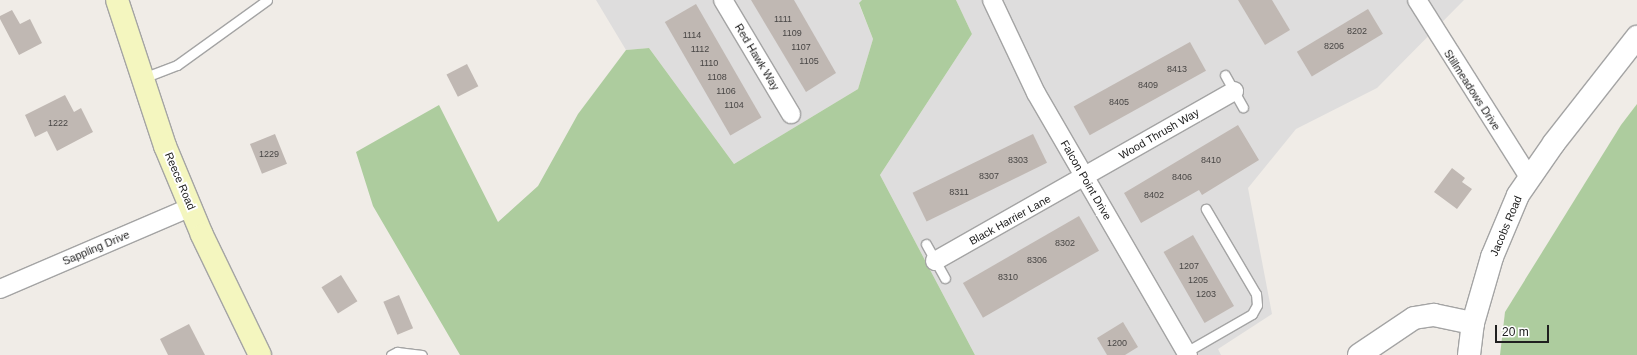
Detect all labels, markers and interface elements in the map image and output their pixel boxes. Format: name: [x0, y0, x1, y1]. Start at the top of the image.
house number: 1111: [774, 14, 792, 24]
street label: Red Hawk Way: [732, 21, 782, 93]
house number: 8202: [1347, 26, 1367, 36]
house number: 1109: [782, 28, 802, 38]
house number: 1114: [683, 30, 701, 40]
house number: 8206: [1324, 41, 1344, 51]
house number: 1107: [791, 42, 811, 52]
house number: 1112: [691, 44, 709, 54]
street label: Stillmeadows Drive: [1441, 47, 1503, 133]
house number: 1105: [799, 56, 819, 66]
house number: 1110: [700, 58, 718, 68]
house number: 8413: [1167, 64, 1187, 74]
house number: 1108: [707, 72, 727, 82]
house number: 8409: [1138, 80, 1158, 90]
house number: 1106: [716, 86, 736, 96]
house number: 8405: [1109, 97, 1129, 107]
house number: 1104: [724, 100, 744, 110]
street label: Wood Thrush Way: [1117, 106, 1201, 162]
house number: 1222: [48, 118, 68, 128]
street label: Falcon Point Drive: [1058, 138, 1114, 222]
house number: 1229: [259, 149, 279, 159]
street label: Reece Road: [162, 150, 198, 212]
house number: 8303: [1008, 155, 1028, 165]
house number: 8410: [1201, 155, 1221, 165]
house number: 8307: [979, 171, 999, 181]
house number: 8406: [1172, 172, 1192, 182]
house number: 8311: [949, 187, 969, 197]
house number: 8402: [1144, 190, 1164, 200]
street label: Black Harrier Lane: [967, 192, 1053, 248]
street label: Jacobs Road: [1487, 194, 1525, 258]
street label: Sappling Drive: [60, 228, 132, 268]
house number: 8302: [1055, 238, 1075, 248]
house number: 8306: [1027, 255, 1047, 265]
house number: 1207: [1179, 261, 1199, 271]
house number: 8310: [998, 272, 1018, 282]
house number: 1205: [1188, 275, 1208, 285]
house number: 1203: [1196, 289, 1216, 299]
scale bar: [1497, 317, 1551, 343]
text: 20 m: [1502, 325, 1529, 339]
house number: 1200: [1107, 338, 1127, 348]

